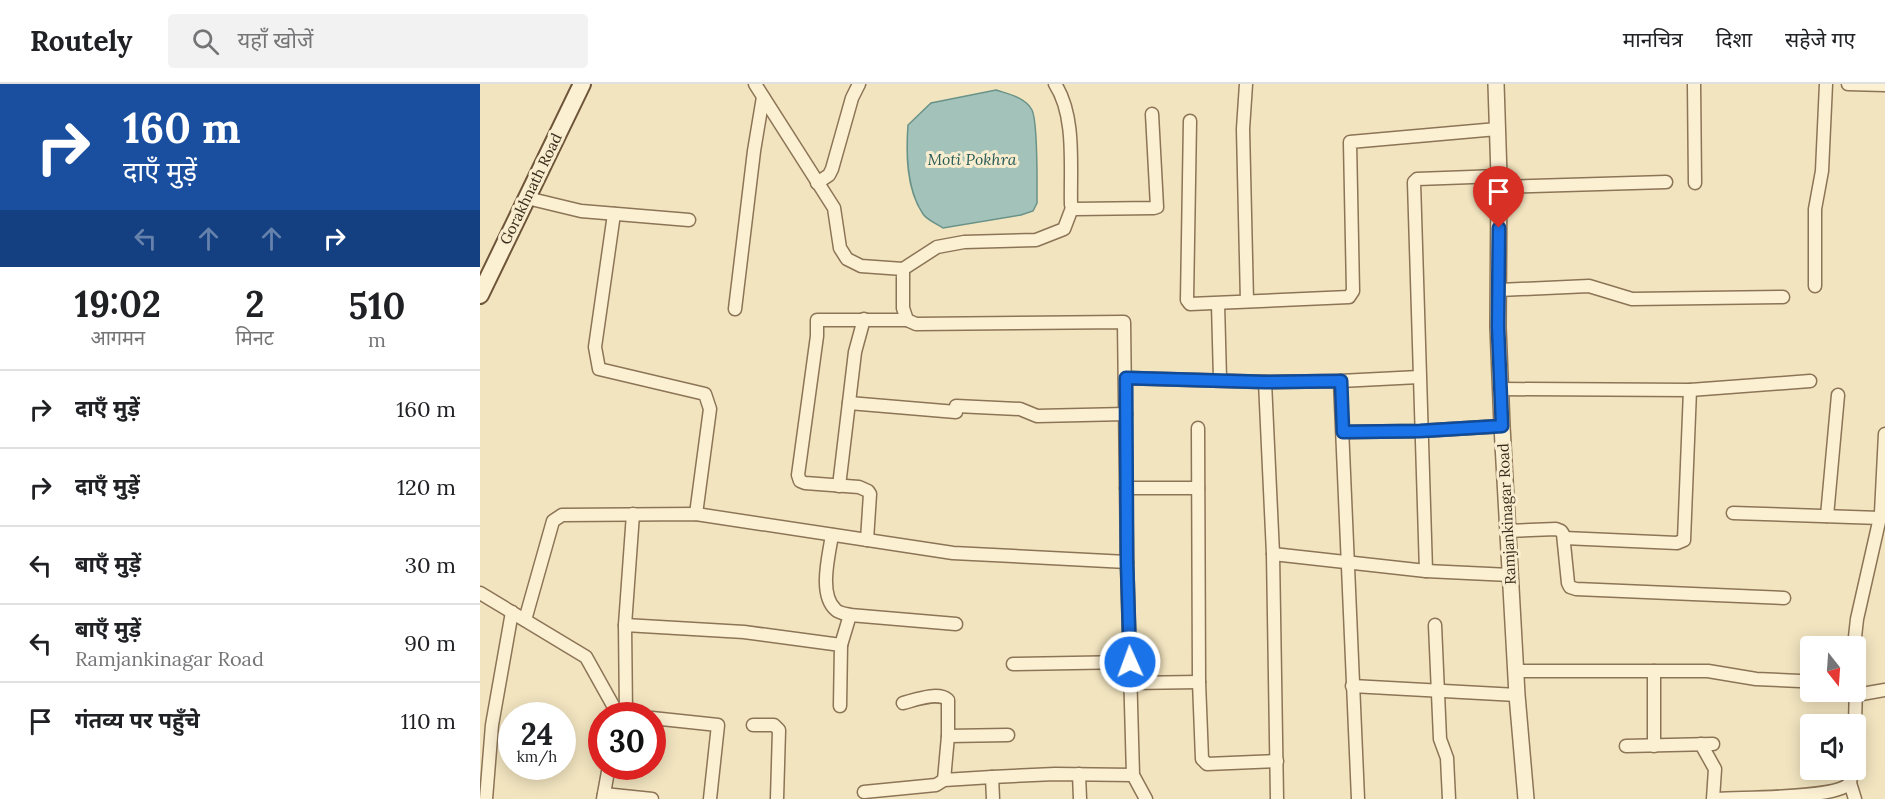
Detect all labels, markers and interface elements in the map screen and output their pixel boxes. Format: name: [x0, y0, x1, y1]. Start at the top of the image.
search box: [168, 14, 588, 68]
text: Routely: [30, 23, 132, 59]
icon: search: [189, 25, 222, 58]
text: यहाँ खोजें: [237, 26, 313, 54]
text: मानचित्र: [1623, 26, 1683, 53]
text: दिशा: [1716, 26, 1752, 53]
text: सहेजे गए: [1785, 26, 1855, 53]
text: 160 m: [123, 101, 241, 155]
icon: right: [24, 108, 102, 186]
street label: Gorakhnath Road: [495, 130, 566, 248]
water label: Moti Pokhra: [928, 149, 1017, 169]
text: दाएँ मुड़ें: [123, 154, 197, 188]
pin: [1473, 166, 1524, 228]
icon: arrive: [1482, 175, 1515, 208]
icon: left: [129, 222, 162, 255]
icon: ahead: [192, 222, 225, 255]
icon: ahead: [255, 222, 288, 255]
icon: right: [318, 222, 351, 255]
text: 19:02: [75, 281, 161, 327]
text: 2: [245, 281, 264, 327]
text: 510: [348, 283, 405, 329]
text: आगमन: [90, 325, 145, 350]
text: मिनट: [236, 325, 274, 350]
text: m: [368, 327, 386, 352]
icon: right: [24, 393, 57, 426]
text: दाएँ मुड़ें: [75, 394, 140, 422]
text: 160 m: [396, 395, 456, 423]
street label: Ramjankinagar Road: [1493, 443, 1520, 585]
icon: right: [24, 471, 57, 504]
text: दाएँ मुड़ें: [75, 472, 140, 500]
text: 120 m: [397, 473, 456, 501]
icon: left: [24, 549, 57, 582]
text: बाएँ मुड़ें: [75, 550, 141, 578]
text: 30 m: [405, 551, 456, 579]
text: बाएँ मुड़ें: [75, 615, 141, 643]
icon: left: [24, 627, 57, 660]
text: 90 m: [404, 629, 456, 657]
position arrow: [1098, 630, 1162, 694]
north arrow: [1800, 636, 1866, 702]
map controls: [1800, 636, 1866, 780]
text: Ramjankinagar Road: [75, 646, 264, 671]
speed limit sign: 30: [588, 702, 666, 780]
icon: arrive: [24, 705, 57, 738]
text: गंतव्य पर पहुँचे: [75, 706, 200, 734]
text: 110 m: [401, 707, 456, 735]
button: sound: [1800, 714, 1866, 780]
text: 24: [521, 715, 553, 753]
text: km/h: [517, 747, 557, 766]

